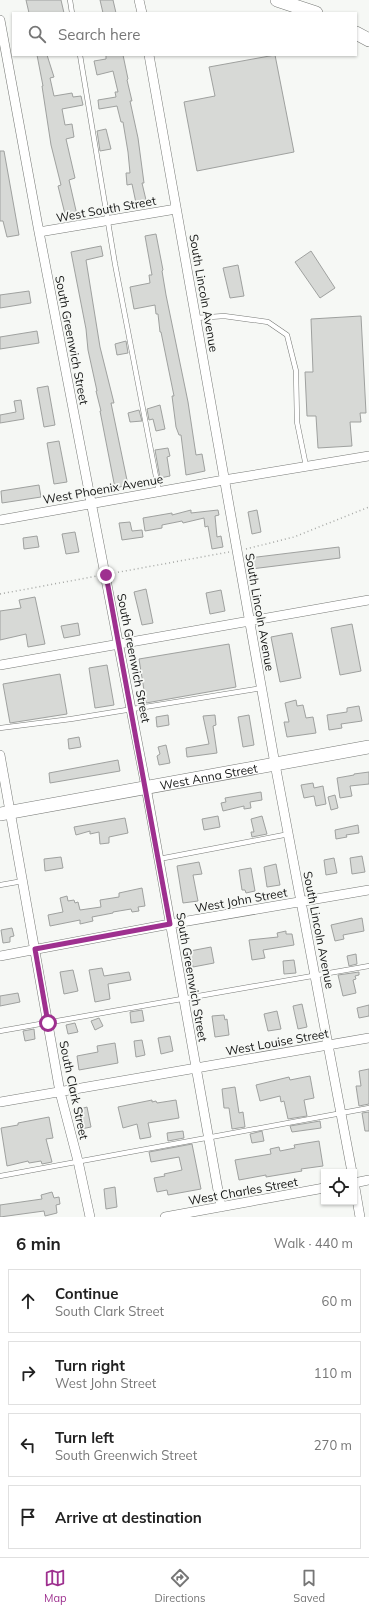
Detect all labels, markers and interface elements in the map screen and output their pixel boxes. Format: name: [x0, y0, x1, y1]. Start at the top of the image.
search box: [12, 12, 357, 56]
icon: search: [26, 23, 48, 45]
text: Search here: [58, 25, 140, 44]
street label: West South Street: [55, 193, 157, 225]
street label: South Lincoln Avenue: [186, 233, 222, 353]
street label: South Greenwich Street: [52, 274, 92, 406]
street label: West Phoenix Avenue: [42, 471, 164, 507]
street label: South Lincoln Avenue: [242, 552, 278, 672]
route end: [97, 566, 115, 584]
street label: South Greenwich Street: [114, 592, 154, 724]
street label: West Anna Street: [159, 760, 259, 792]
street label: South Lincoln Avenue: [300, 870, 338, 990]
street label: West John Street: [194, 884, 288, 916]
street label: South Greenwich Street: [173, 911, 211, 1043]
route start: [39, 1014, 57, 1032]
street label: West Louise Street: [224, 1026, 330, 1058]
street label: South Clark Street: [56, 1039, 92, 1141]
map controls: [321, 1169, 357, 1205]
button: locate: [321, 1169, 357, 1205]
street label: West Charles Street: [187, 1174, 299, 1208]
text: 6 min: [16, 1233, 61, 1254]
text: Walk · 440 m: [274, 1235, 353, 1251]
text: Continue: [55, 1284, 118, 1303]
icon: ahead: [17, 1290, 39, 1312]
text: 60 m: [322, 1293, 352, 1309]
text: South Clark Street: [55, 1303, 164, 1319]
text: Turn right: [55, 1356, 125, 1375]
icon: right: [17, 1362, 39, 1384]
text: 110 m: [314, 1365, 352, 1381]
text: West John Street: [55, 1375, 156, 1391]
text: Turn left: [55, 1428, 114, 1447]
icon: left: [17, 1434, 39, 1456]
text: 270 m: [314, 1437, 352, 1453]
text: South Greenwich Street: [55, 1447, 197, 1463]
icon: arrive: [17, 1506, 39, 1528]
text: Arrive at destination: [55, 1508, 202, 1527]
tab: Map: [44, 1567, 67, 1605]
tab: Directions: [155, 1567, 205, 1605]
tab: Saved: [293, 1567, 325, 1605]

